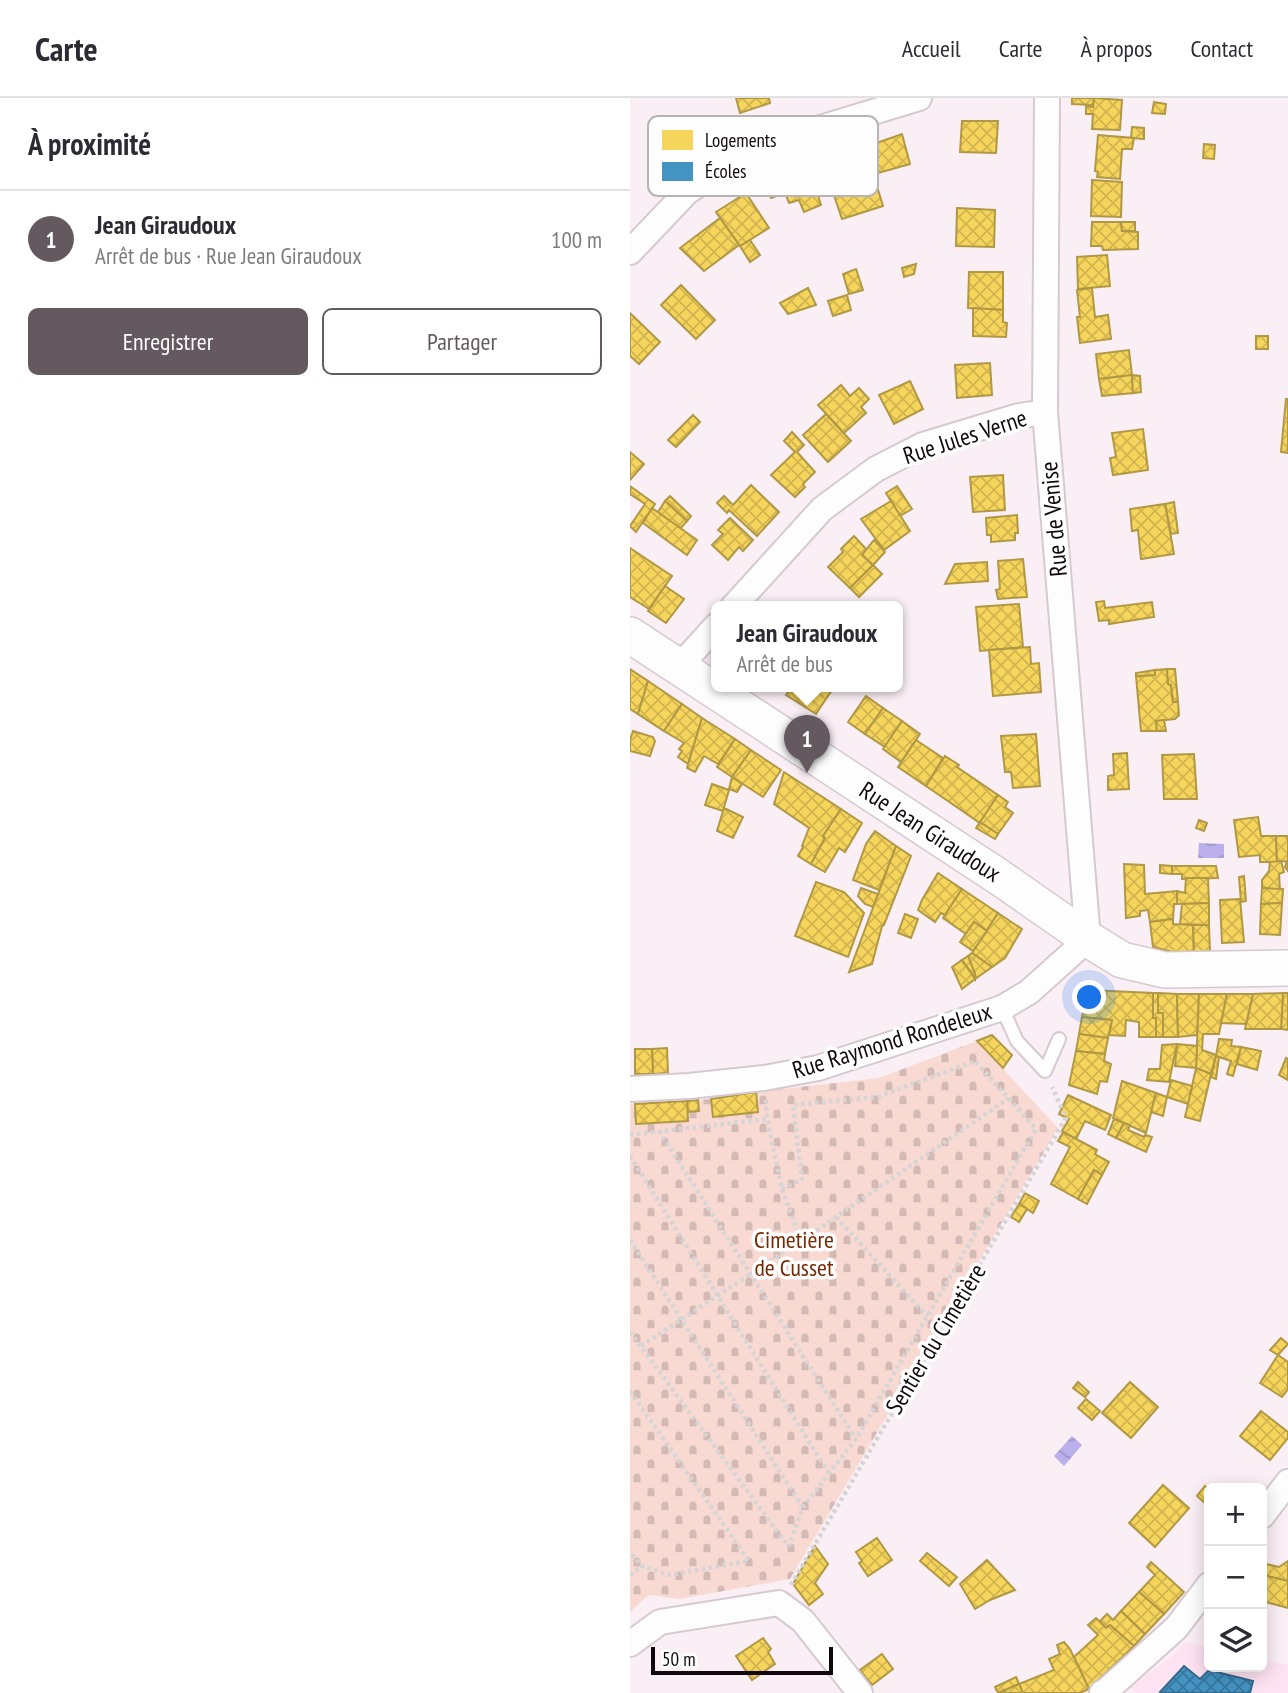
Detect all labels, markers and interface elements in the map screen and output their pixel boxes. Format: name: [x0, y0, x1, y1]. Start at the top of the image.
text: Carte: [35, 27, 98, 70]
text: Accueil: [902, 33, 961, 64]
text: Carte: [999, 33, 1042, 64]
text: À propos: [1080, 33, 1152, 64]
text: Contact: [1190, 33, 1253, 64]
legend: [648, 116, 878, 196]
text: À proximité: [28, 124, 151, 163]
text: Logements: [705, 128, 777, 152]
text: Écoles: [705, 159, 747, 183]
text: Jean Giraudoux: [95, 208, 236, 241]
text: 1: [46, 225, 57, 254]
text: 100 m: [551, 225, 602, 254]
text: Arrêt de bus · Rue Jean Giraudoux: [95, 241, 362, 270]
button: Enregistrer: [28, 308, 308, 375]
button: Partager: [322, 308, 602, 375]
street label: Rue Jules Verne: [899, 402, 1031, 471]
street label: Rue de Venise: [1033, 460, 1074, 578]
popup: [711, 601, 903, 692]
text: Jean Giraudoux: [736, 616, 878, 649]
text: Arrêt de bus: [736, 649, 833, 678]
pin: 1: [784, 715, 830, 773]
street label: Rue Jean Giraudoux: [854, 774, 1007, 889]
your location: [1072, 980, 1106, 1014]
street label: Rue Raymond Rondeleux: [788, 995, 995, 1086]
park label: Cimetière de Cusset: [754, 1224, 834, 1283]
street label: Sentier du Cimetière: [879, 1258, 993, 1420]
map controls: [1204, 1483, 1267, 1672]
button: +: [1204, 1483, 1267, 1546]
button: −: [1204, 1546, 1267, 1609]
button: layers: [1204, 1609, 1267, 1672]
scale bar: [651, 1644, 833, 1676]
text: 50 m: [662, 1647, 696, 1671]

